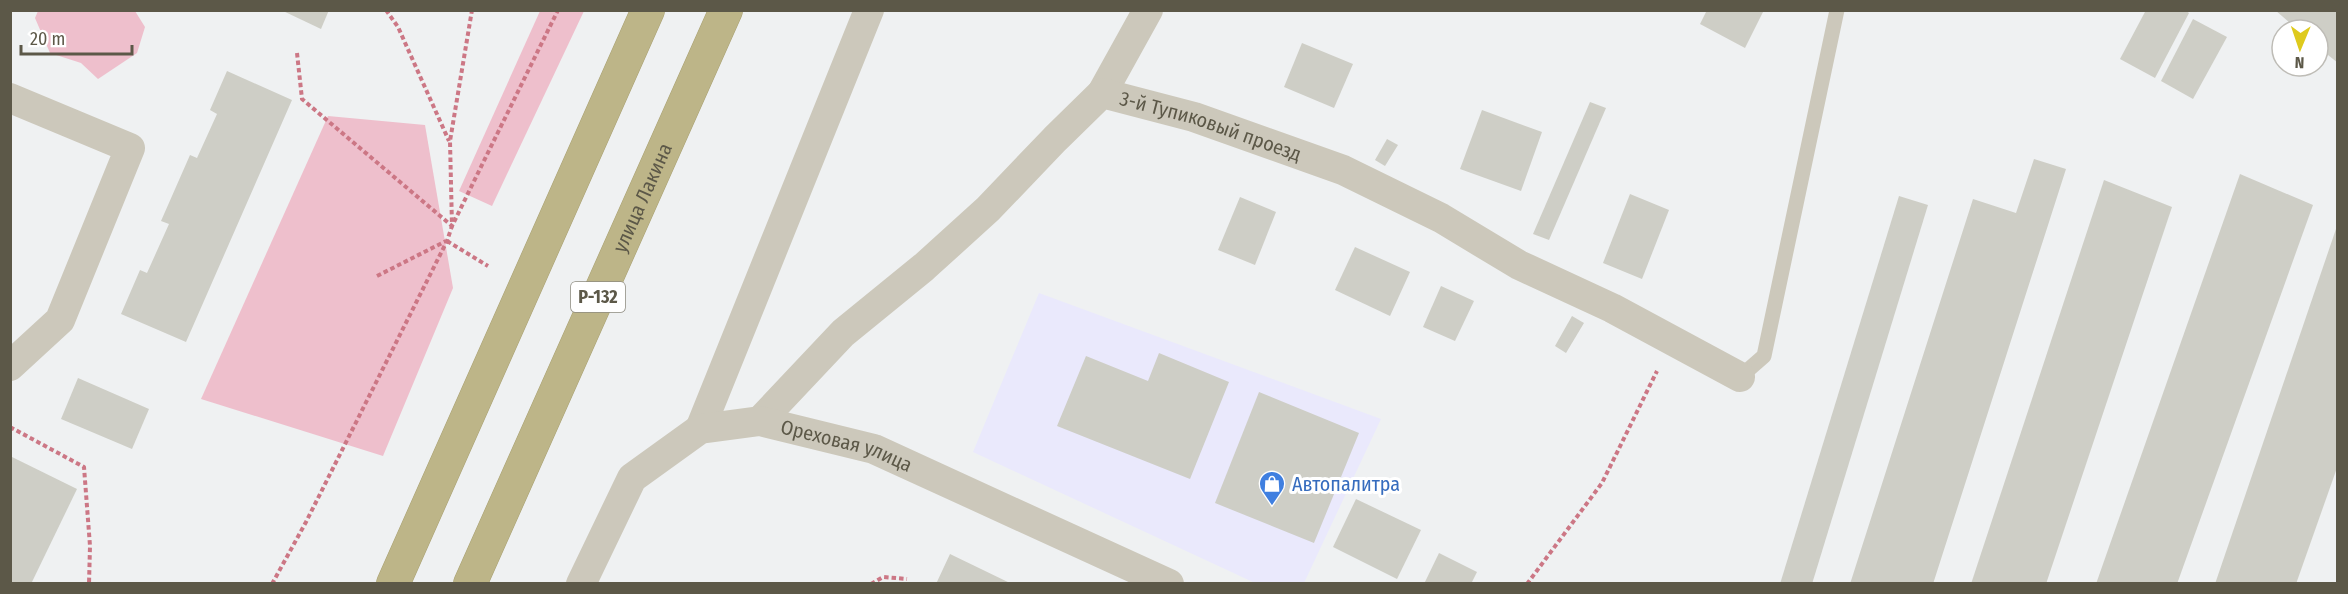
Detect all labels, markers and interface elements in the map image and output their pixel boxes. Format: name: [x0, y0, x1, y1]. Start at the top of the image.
scale bar: [21, 18, 132, 56]
north arrow: [2270, 18, 2330, 78]
text: 20 m: [30, 28, 65, 50]
text: N: [2294, 53, 2305, 72]
street label: 3-й Тупиковый проезд: [1117, 86, 1305, 166]
street label: улица Лакина: [607, 139, 677, 256]
road number: Р-132: [571, 282, 625, 312]
street label: Ореховая улица: [778, 415, 916, 477]
shop icon: Автопалитра: [1257, 469, 1287, 507]
place label: Автопалитра: [1292, 472, 1400, 496]

